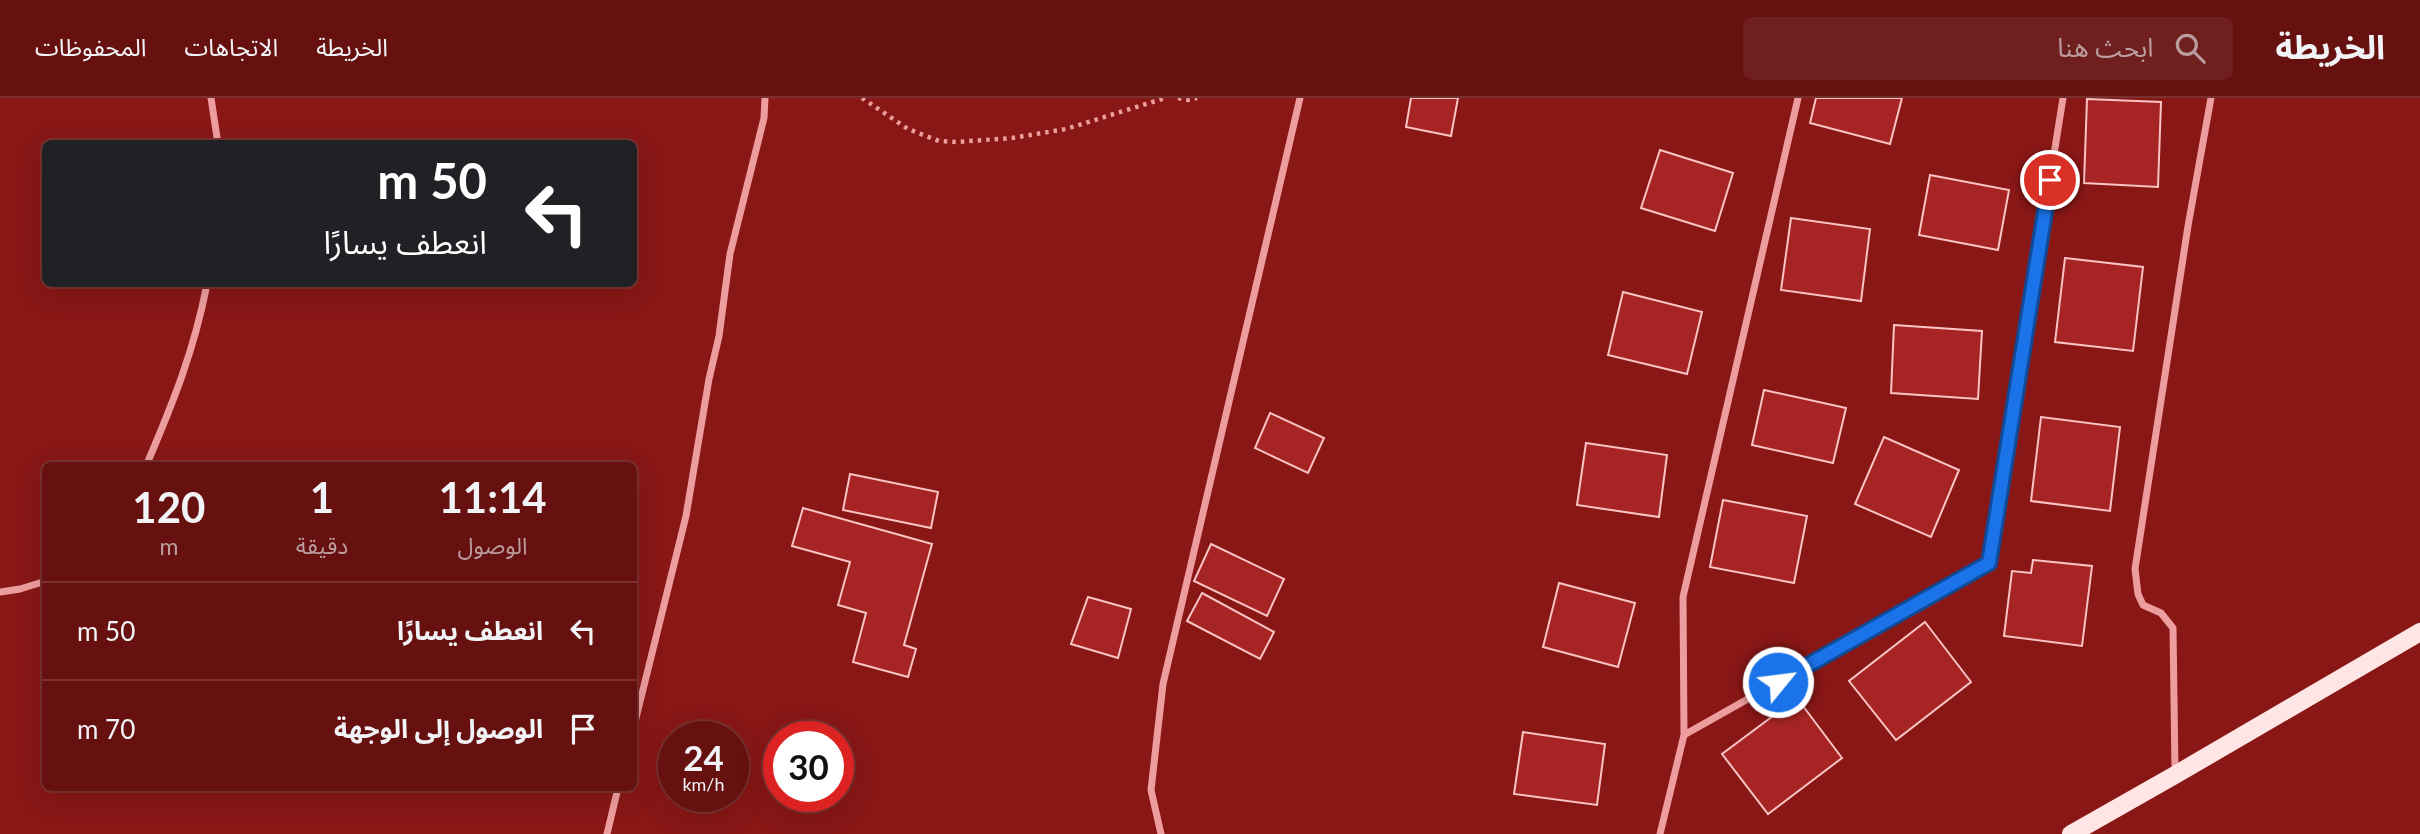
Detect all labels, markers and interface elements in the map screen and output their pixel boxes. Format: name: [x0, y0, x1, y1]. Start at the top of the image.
search box: [1743, 17, 2233, 80]
text: الخريطة: [2275, 26, 2385, 66]
icon: search: [2171, 29, 2209, 67]
text: ابحث هنا: [2057, 31, 2153, 63]
text: المحفوظات: [35, 32, 146, 61]
text: الاتجاهات: [184, 32, 278, 61]
text: الخريطة: [316, 32, 388, 61]
pin: [2020, 150, 2080, 210]
text: 50 m: [377, 151, 487, 209]
icon: arrive: [2031, 161, 2069, 199]
icon: left: [511, 168, 602, 259]
text: انعطف يسارًا: [323, 222, 487, 261]
text: 1: [310, 472, 334, 522]
text: 11:14: [438, 472, 547, 522]
text: 120: [132, 482, 205, 532]
text: دقيقة: [296, 531, 348, 559]
text: الوصول: [458, 531, 528, 559]
text: m: [159, 532, 178, 560]
icon: left: [564, 612, 602, 650]
text: انعطف يسارًا: [397, 614, 543, 646]
text: 50 m: [77, 615, 135, 647]
position arrow: [1741, 645, 1815, 719]
icon: arrive: [564, 710, 602, 748]
text: الوصول إلى الوجهة: [334, 712, 543, 744]
text: 70 m: [77, 713, 135, 745]
speed limit sign: 30: [763, 721, 854, 812]
text: 24: [683, 736, 724, 778]
text: km/h: [682, 773, 725, 795]

